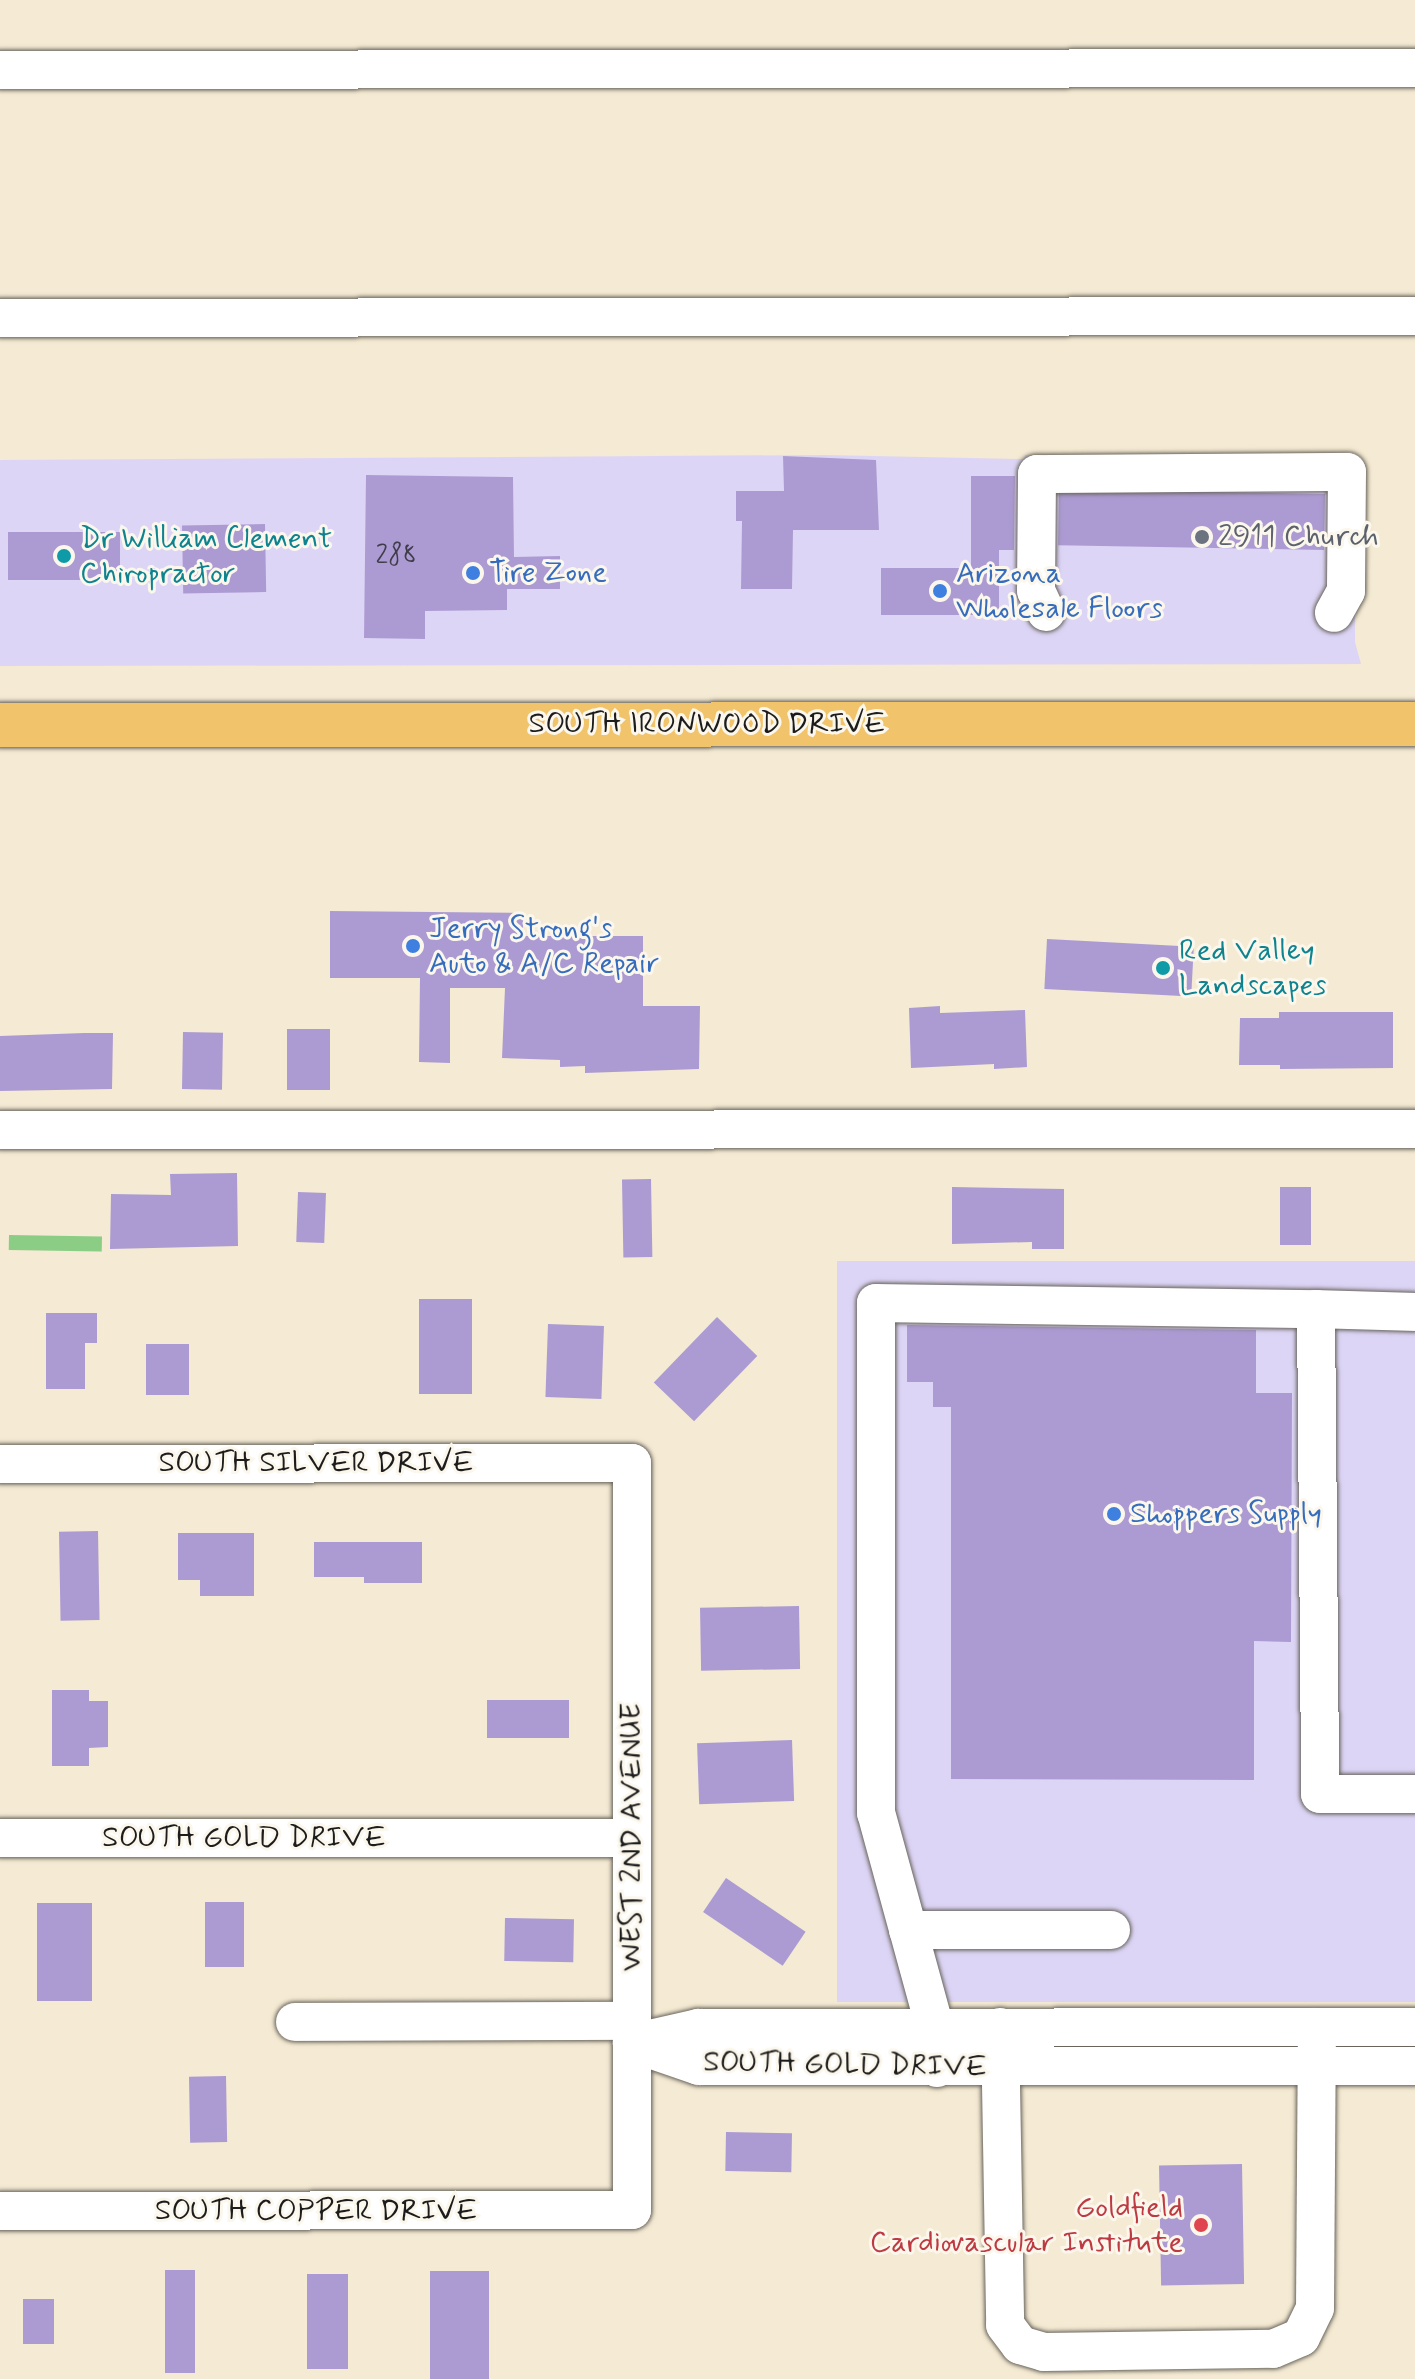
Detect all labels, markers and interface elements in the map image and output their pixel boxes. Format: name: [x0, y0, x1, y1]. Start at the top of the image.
place label: 2911 Church: [1218, 519, 1379, 555]
place label: Dr William Clement Chiropractor: [80, 521, 343, 592]
marker: 2911 Church: [1193, 528, 1211, 546]
house number: 288: [375, 541, 417, 573]
marker: Dr William Clement Chiropractor: [55, 547, 73, 565]
place label: Tire Zone: [489, 555, 610, 591]
place label: Arizona Wholesale Floors: [956, 556, 1163, 626]
marker: Tire Zone: [464, 564, 482, 582]
marker: Arizona Wholesale Floors: [931, 582, 949, 600]
street label: SOUTH IRONWOOD DRIVE: [525, 706, 889, 742]
place label: Jerry Strong's Auto & A/C Repair: [429, 911, 663, 982]
place label: Red Valley Landscapes: [1179, 933, 1326, 1004]
marker: Jerry Strong's Auto & A/C Repair: [404, 937, 422, 955]
marker: Red Valley Landscapes: [1154, 959, 1172, 977]
street label: SOUTH SILVER DRIVE: [158, 1445, 474, 1481]
place label: Shoppers Supply: [1130, 1496, 1326, 1532]
marker: Shoppers Supply: [1105, 1505, 1123, 1523]
street label: WEST 2ND AVENUE: [614, 1703, 650, 1971]
street label: SOUTH GOLD DRIVE: [102, 1820, 386, 1856]
street label: SOUTH GOLD DRIVE: [703, 2045, 987, 2085]
place label: Goldfield Cardiovascular Institute: [871, 2190, 1183, 2260]
street label: SOUTH COPPER DRIVE: [154, 2193, 478, 2229]
marker: Goldfield Cardiovascular Institute: [1190, 2214, 1212, 2236]

